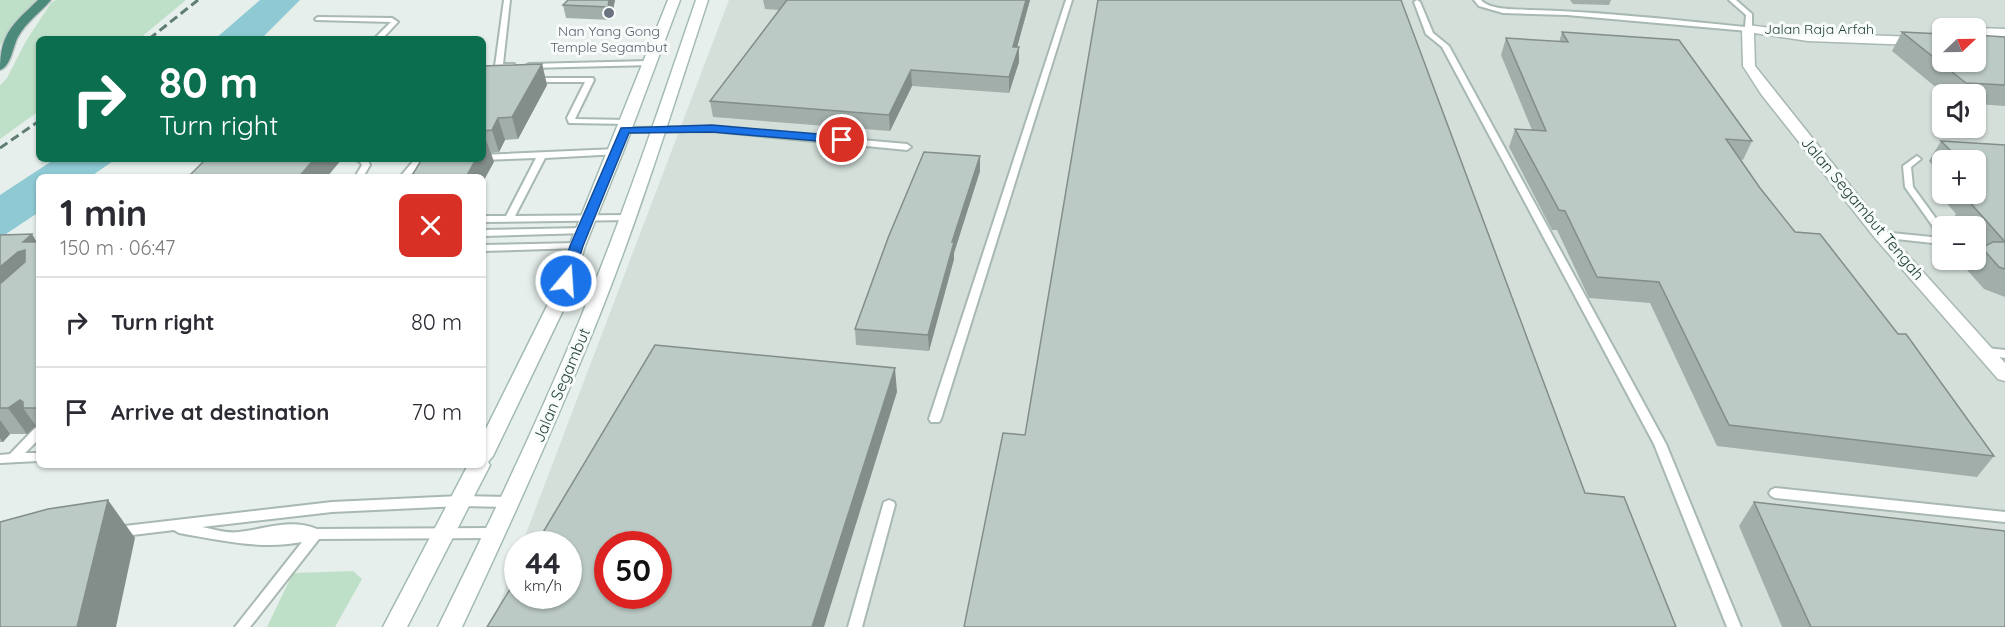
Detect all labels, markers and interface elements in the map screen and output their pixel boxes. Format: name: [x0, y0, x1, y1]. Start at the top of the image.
marker: Nan Yang Gong Temple Segambut: [602, 6, 616, 20]
north arrow: [1932, 18, 1986, 72]
map controls: [1932, 18, 1986, 270]
street label: Jalan Raja Arfah: [1764, 20, 1874, 38]
place label: Nan Yang Gong Temple Segambut: [550, 22, 668, 56]
text: 80 m: [159, 56, 258, 109]
icon: right: [60, 60, 138, 138]
button: sound: [1932, 84, 1986, 138]
text: Turn right: [159, 108, 278, 142]
pin: [816, 114, 867, 165]
icon: arrive: [825, 123, 858, 156]
street label: Jalan Segambut Tengah: [1797, 132, 1929, 284]
button: +: [1932, 150, 1986, 204]
text: 1 min: [60, 190, 147, 235]
button: close: [399, 194, 462, 257]
button: −: [1932, 216, 1986, 270]
text: 150 m · 06:47: [60, 235, 175, 260]
position arrow: [534, 249, 598, 313]
icon: right: [60, 306, 93, 339]
text: Turn right: [111, 308, 215, 336]
text: 80 m: [411, 308, 462, 336]
street label: Jalan Segambut: [528, 325, 594, 445]
icon: arrive: [60, 396, 93, 429]
text: Arrive at destination: [111, 398, 329, 426]
text: 70 m: [412, 398, 462, 426]
speed limit sign: 50: [594, 531, 672, 609]
text: 44: [525, 544, 561, 582]
text: km/h: [524, 576, 562, 595]

